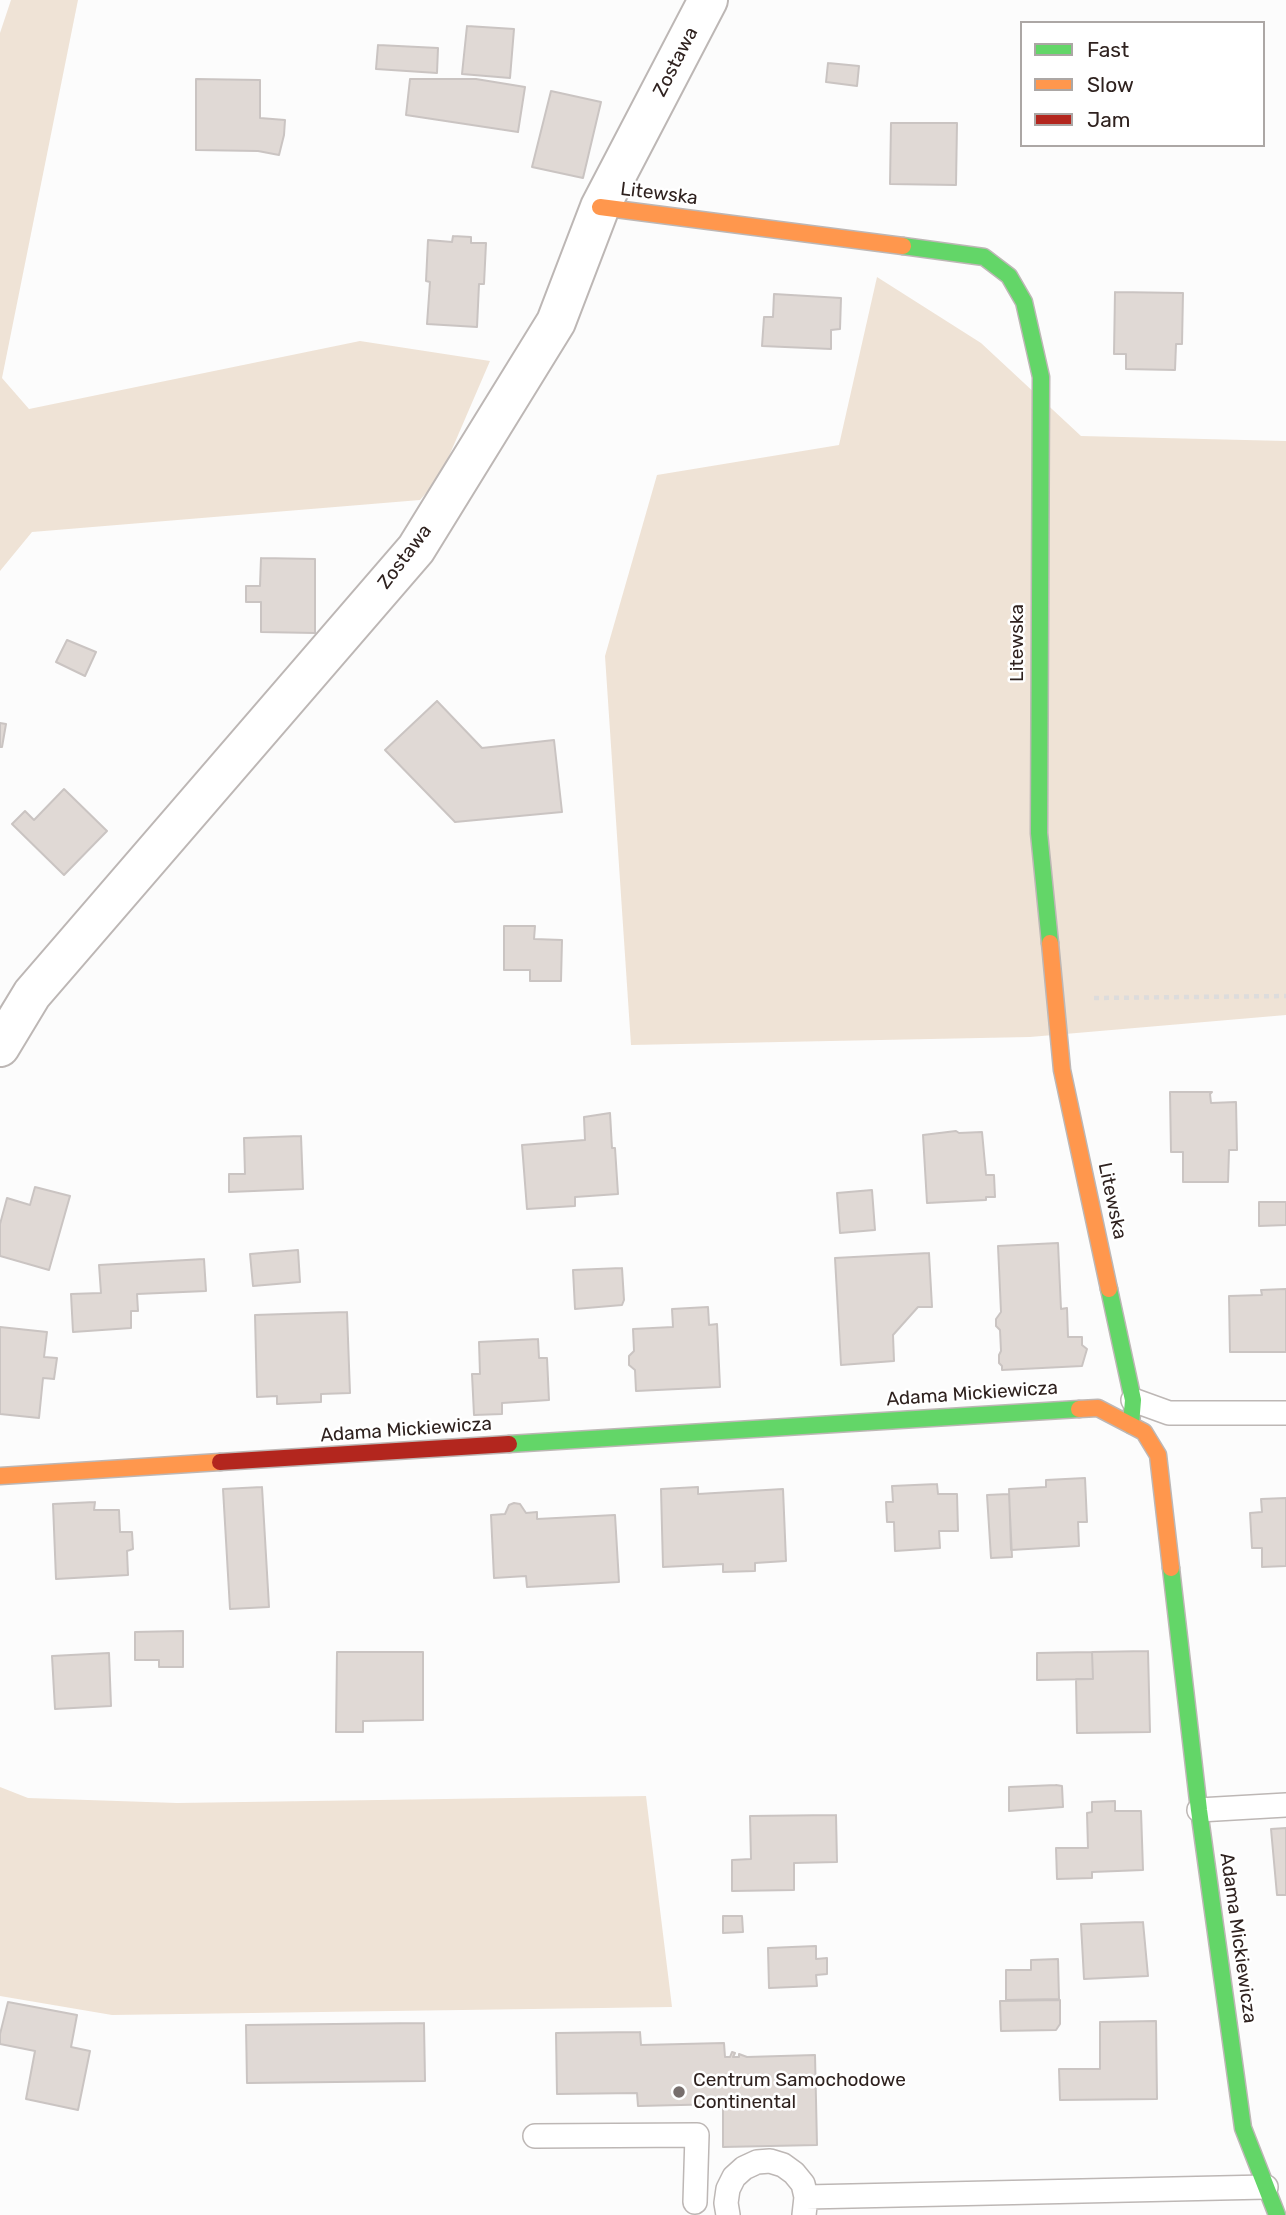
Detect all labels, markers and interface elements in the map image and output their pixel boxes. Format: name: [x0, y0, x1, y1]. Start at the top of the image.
legend: [1020, 21, 1265, 147]
street label: Zostawa: [649, 23, 703, 101]
text: Fast: [1087, 37, 1129, 62]
text: Slow: [1087, 72, 1134, 97]
text: Jam: [1087, 107, 1131, 132]
street label: Litewska: [619, 178, 699, 210]
street label: Zostawa: [373, 520, 437, 594]
street label: Litewska: [1007, 604, 1029, 682]
street label: Litewska: [1093, 1161, 1131, 1241]
street label: Adama Mickiewicza: [885, 1377, 1059, 1411]
street label: Adama Mickiewicza: [319, 1413, 493, 1447]
street label: Adama Mickiewicza: [1215, 1851, 1261, 2025]
place label: Centrum Samochodowe Continental: [693, 2070, 906, 2114]
marker: Centrum Samochodowe Continental: [671, 2084, 687, 2100]

